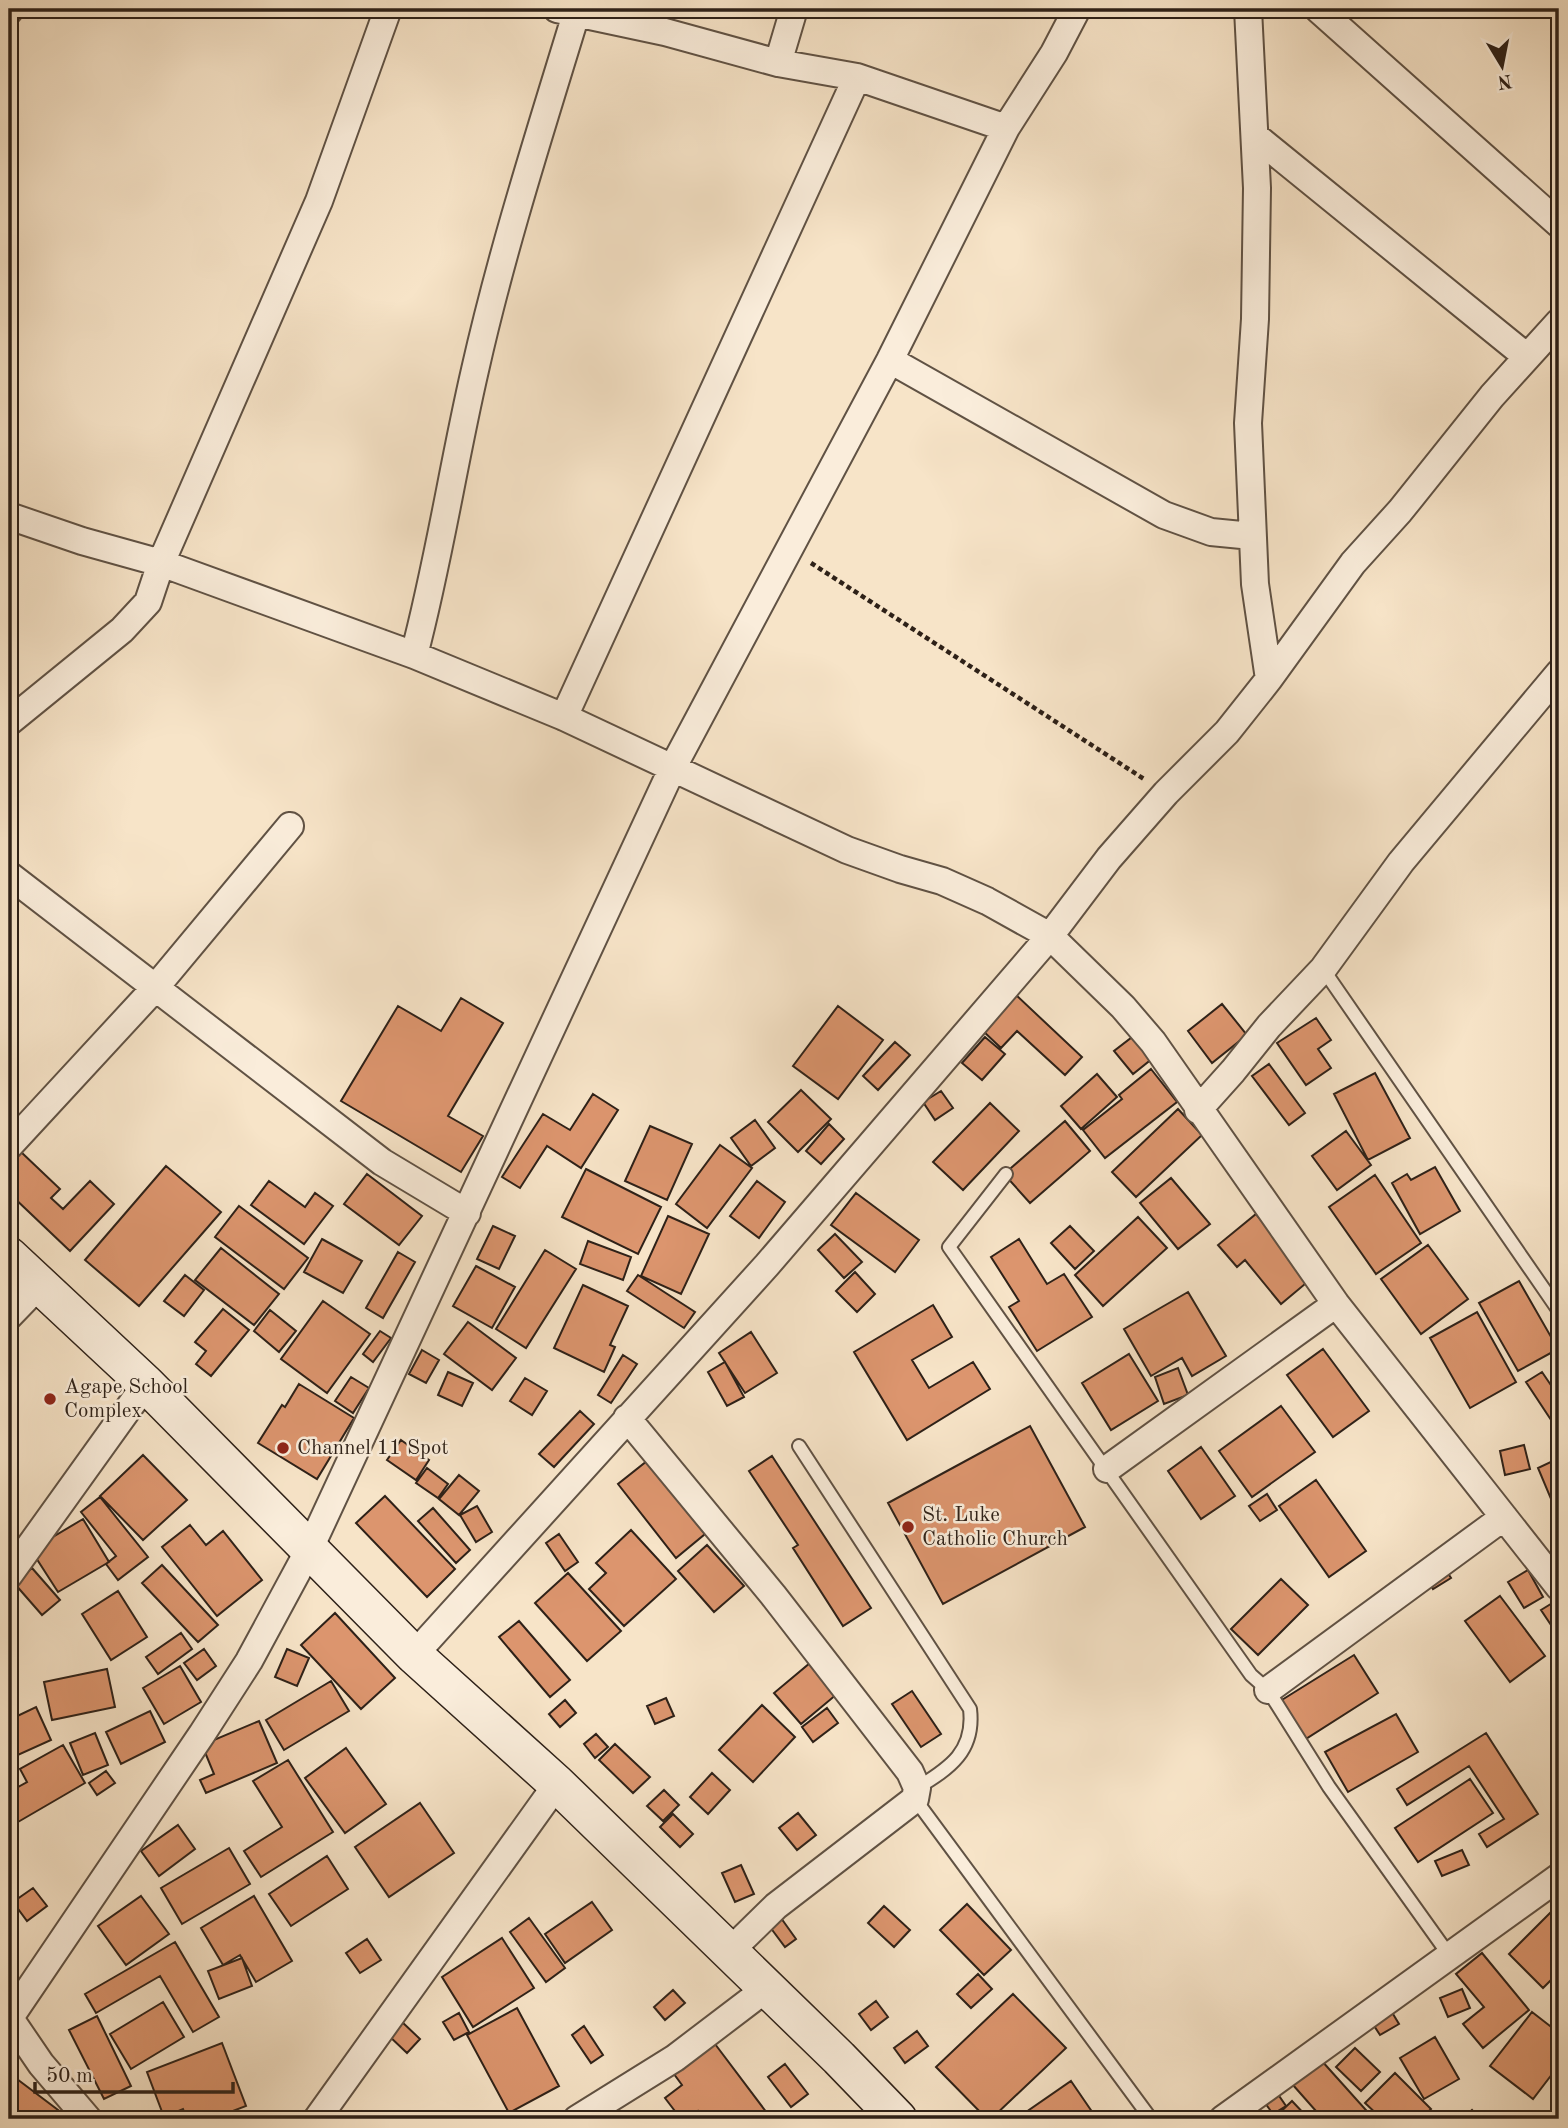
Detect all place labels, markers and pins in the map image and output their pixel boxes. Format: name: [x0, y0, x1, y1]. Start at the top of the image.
place label: Agape School Complex: [64, 1377, 189, 1422]
marker: Agape School Complex: [42, 1391, 58, 1407]
place label: Channel 11 Spot: [297, 1438, 449, 1459]
marker: Channel 11 Spot: [275, 1440, 291, 1456]
place label: St. Luke Catholic Church: [922, 1505, 1068, 1550]
marker: St. Luke Catholic Church: [900, 1519, 916, 1535]

